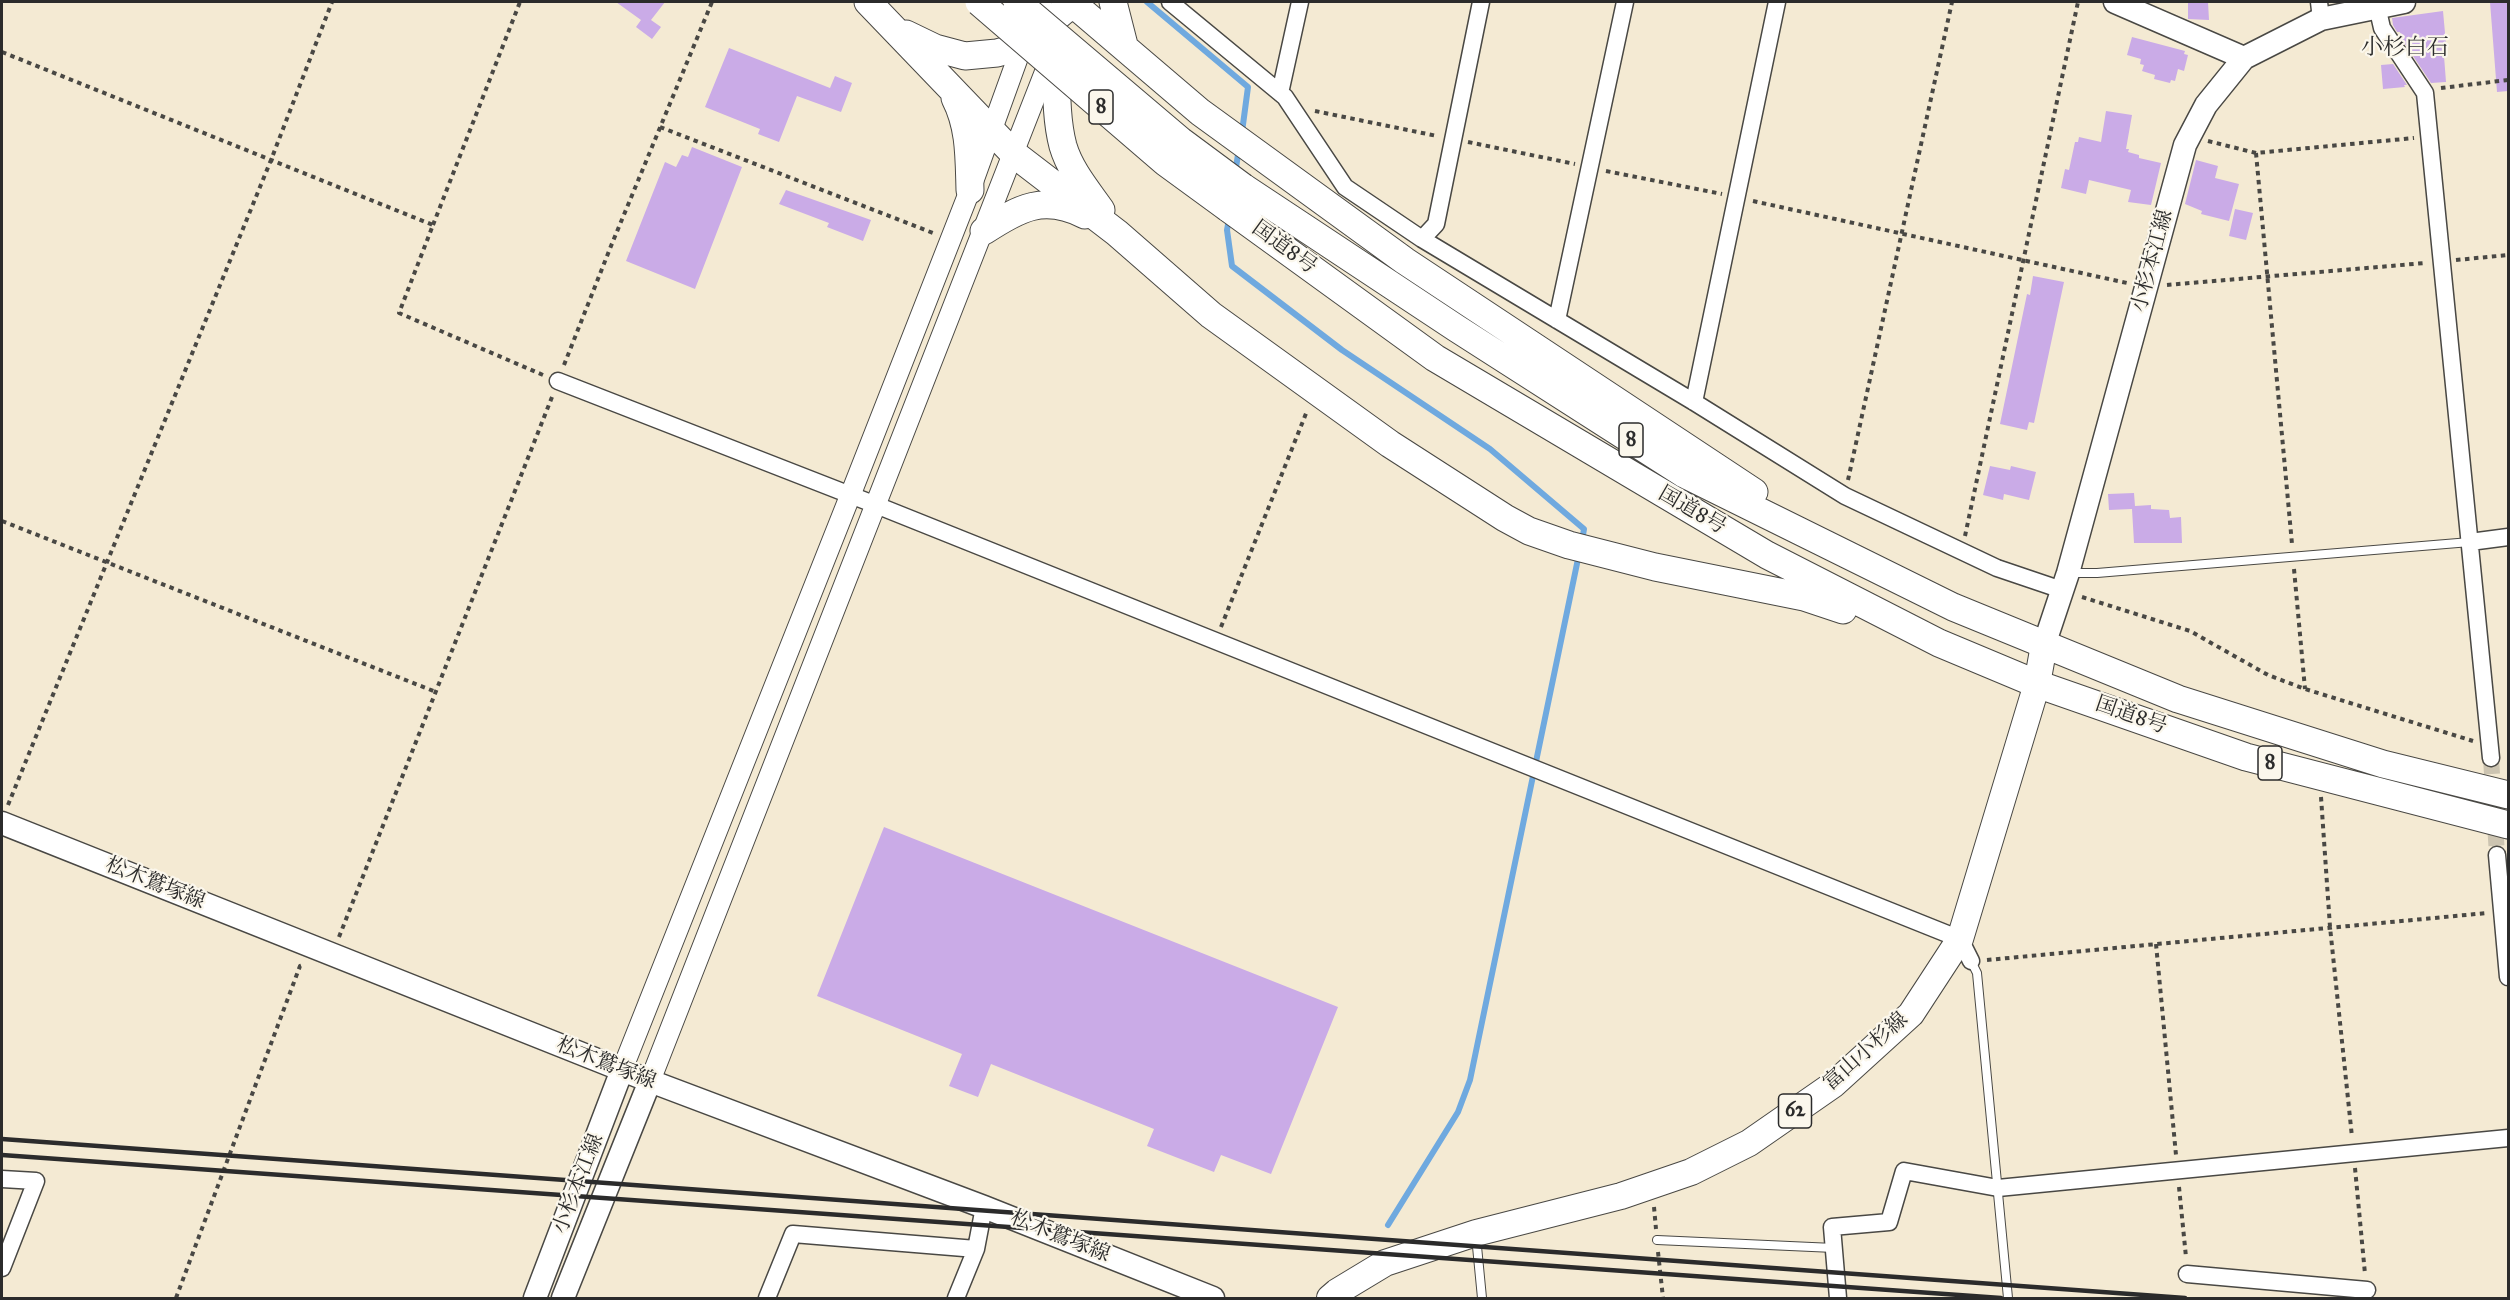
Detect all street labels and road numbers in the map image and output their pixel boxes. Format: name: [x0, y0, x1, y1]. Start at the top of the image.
road number: 8: [1089, 90, 1113, 124]
street label: 小杉本江線: [2127, 207, 2179, 315]
street label: 国道8号: [1247, 216, 1321, 280]
road number: 8: [1619, 423, 1643, 457]
street label: 国道8号: [1654, 482, 1730, 540]
street label: 国道8号: [2092, 692, 2170, 740]
road number: 8: [2258, 746, 2282, 780]
street label: 松木鷲塚線: [102, 853, 208, 915]
street label: 富山小杉線: [1819, 1008, 1913, 1096]
street label: 松木鷲塚線: [553, 1033, 659, 1095]
road number: 62: [1778, 1094, 1812, 1128]
street label: 小杉本江線: [548, 1130, 610, 1238]
street label: 松木鷲塚線: [1007, 1206, 1113, 1268]

